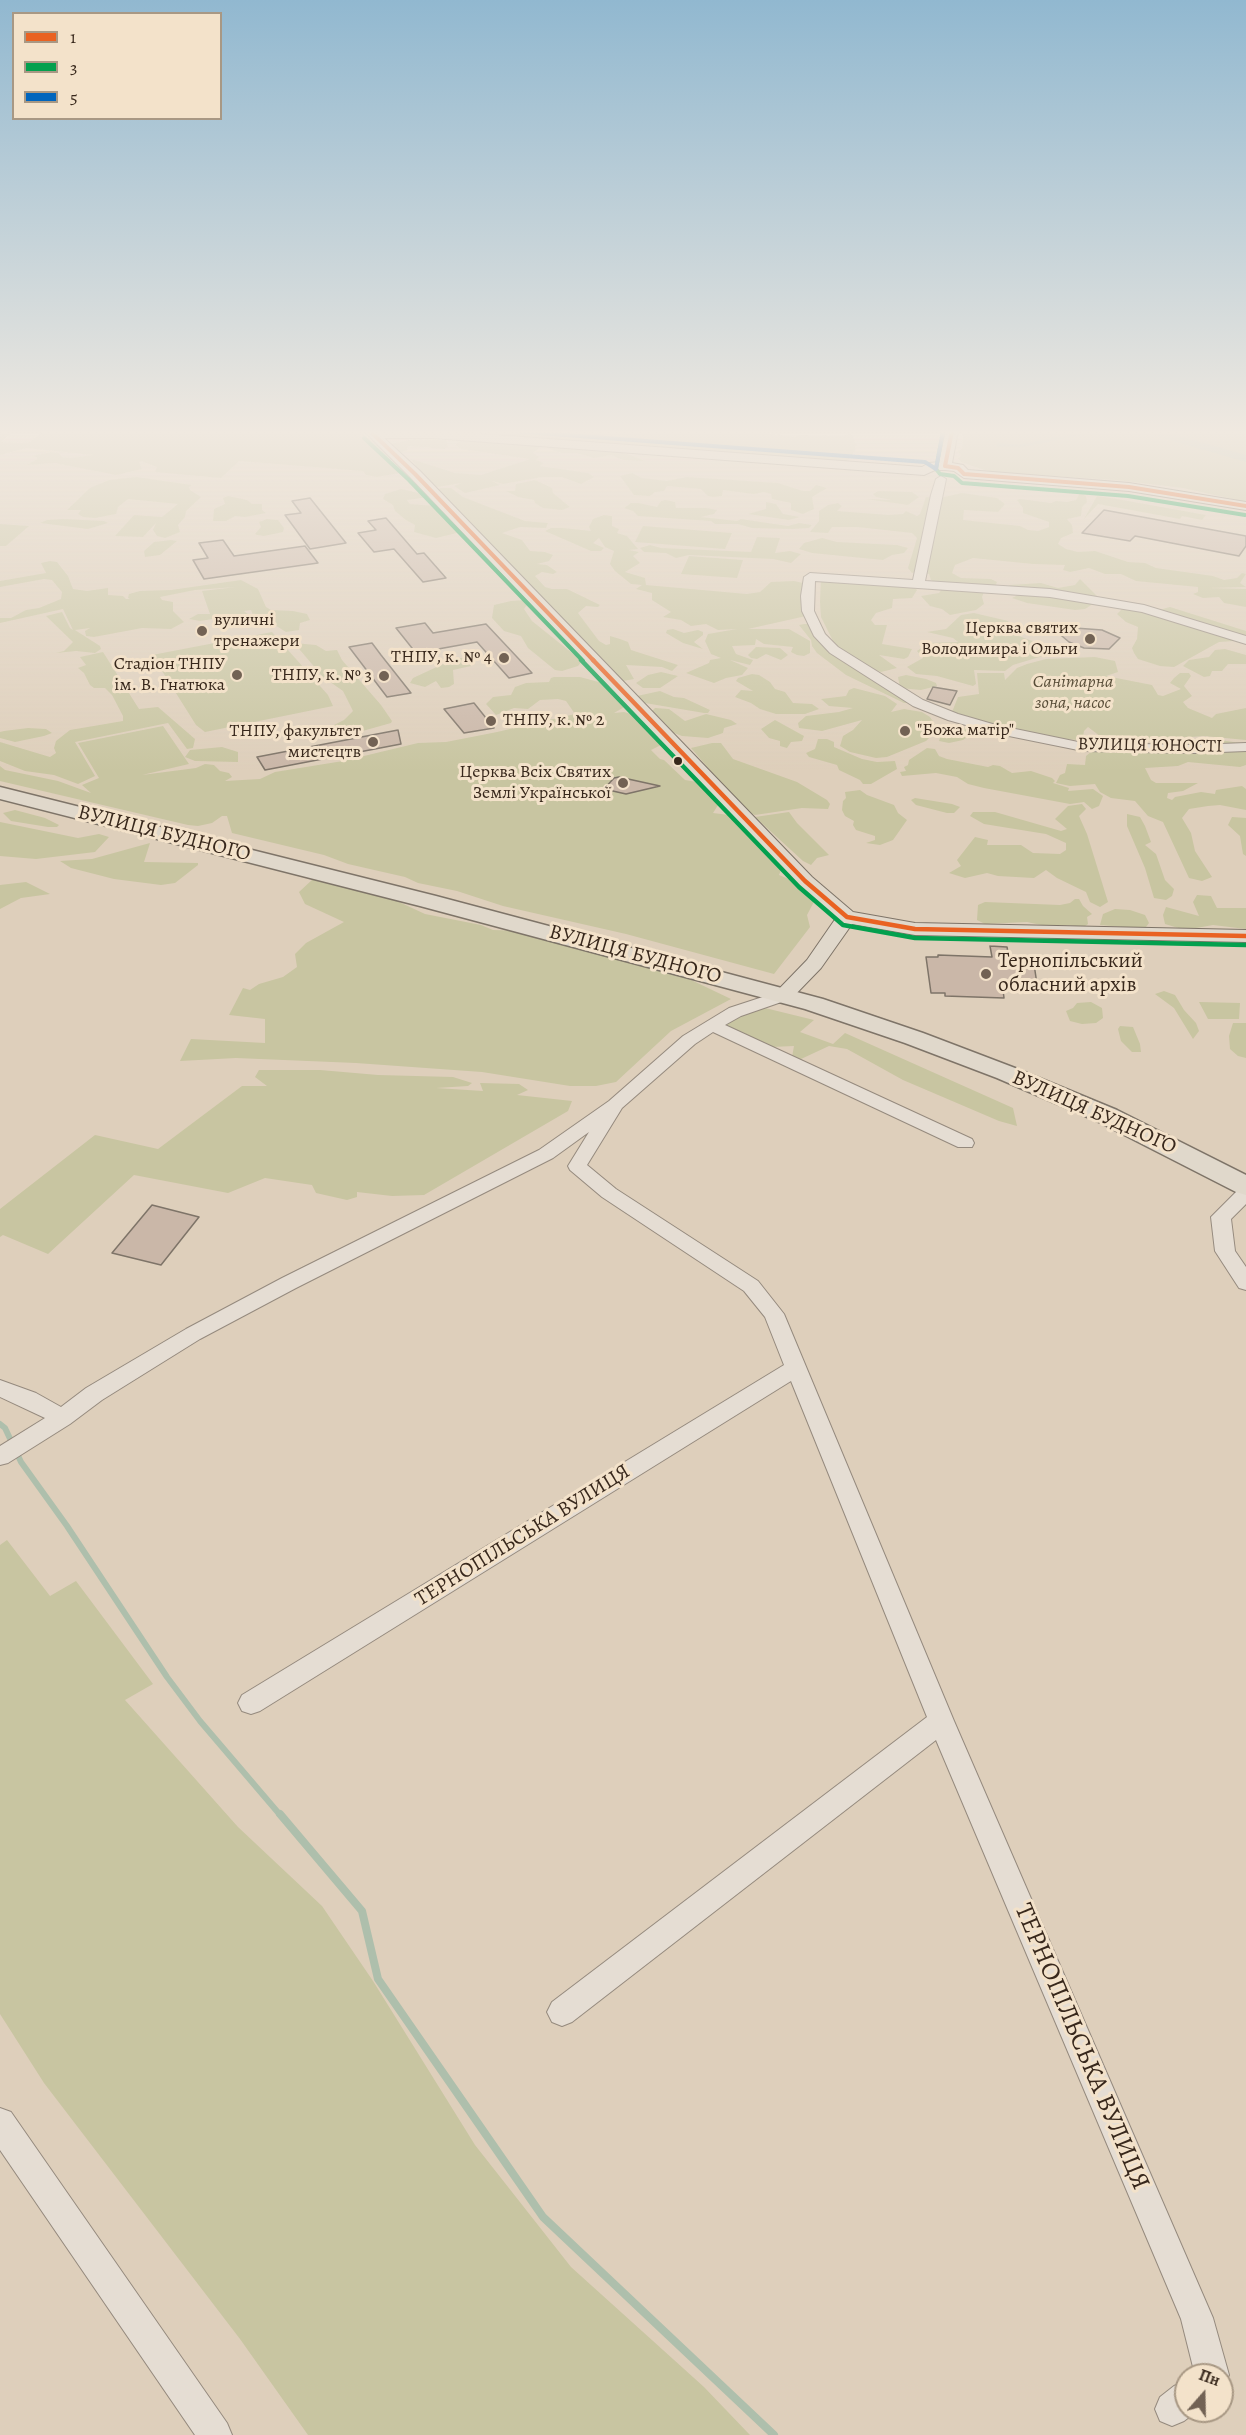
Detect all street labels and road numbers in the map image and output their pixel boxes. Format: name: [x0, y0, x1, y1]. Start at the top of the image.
street label: ВУЛИЦЯ ЮНОСТІ: [1077, 734, 1223, 758]
street label: ВУЛИЦЯ БУДНОГО: [75, 800, 253, 868]
street label: ВУЛИЦЯ БУДНОГО: [546, 920, 724, 990]
street label: ВУЛИЦЯ БУДНОГО: [1008, 1065, 1180, 1161]
street label: ТЕРНОПІЛЬСЬКА ВУЛИЦЯ: [411, 1459, 635, 1613]
street label: ТЕРНОПІЛЬСЬКА ВУЛИЦЯ: [1006, 1899, 1156, 2195]

